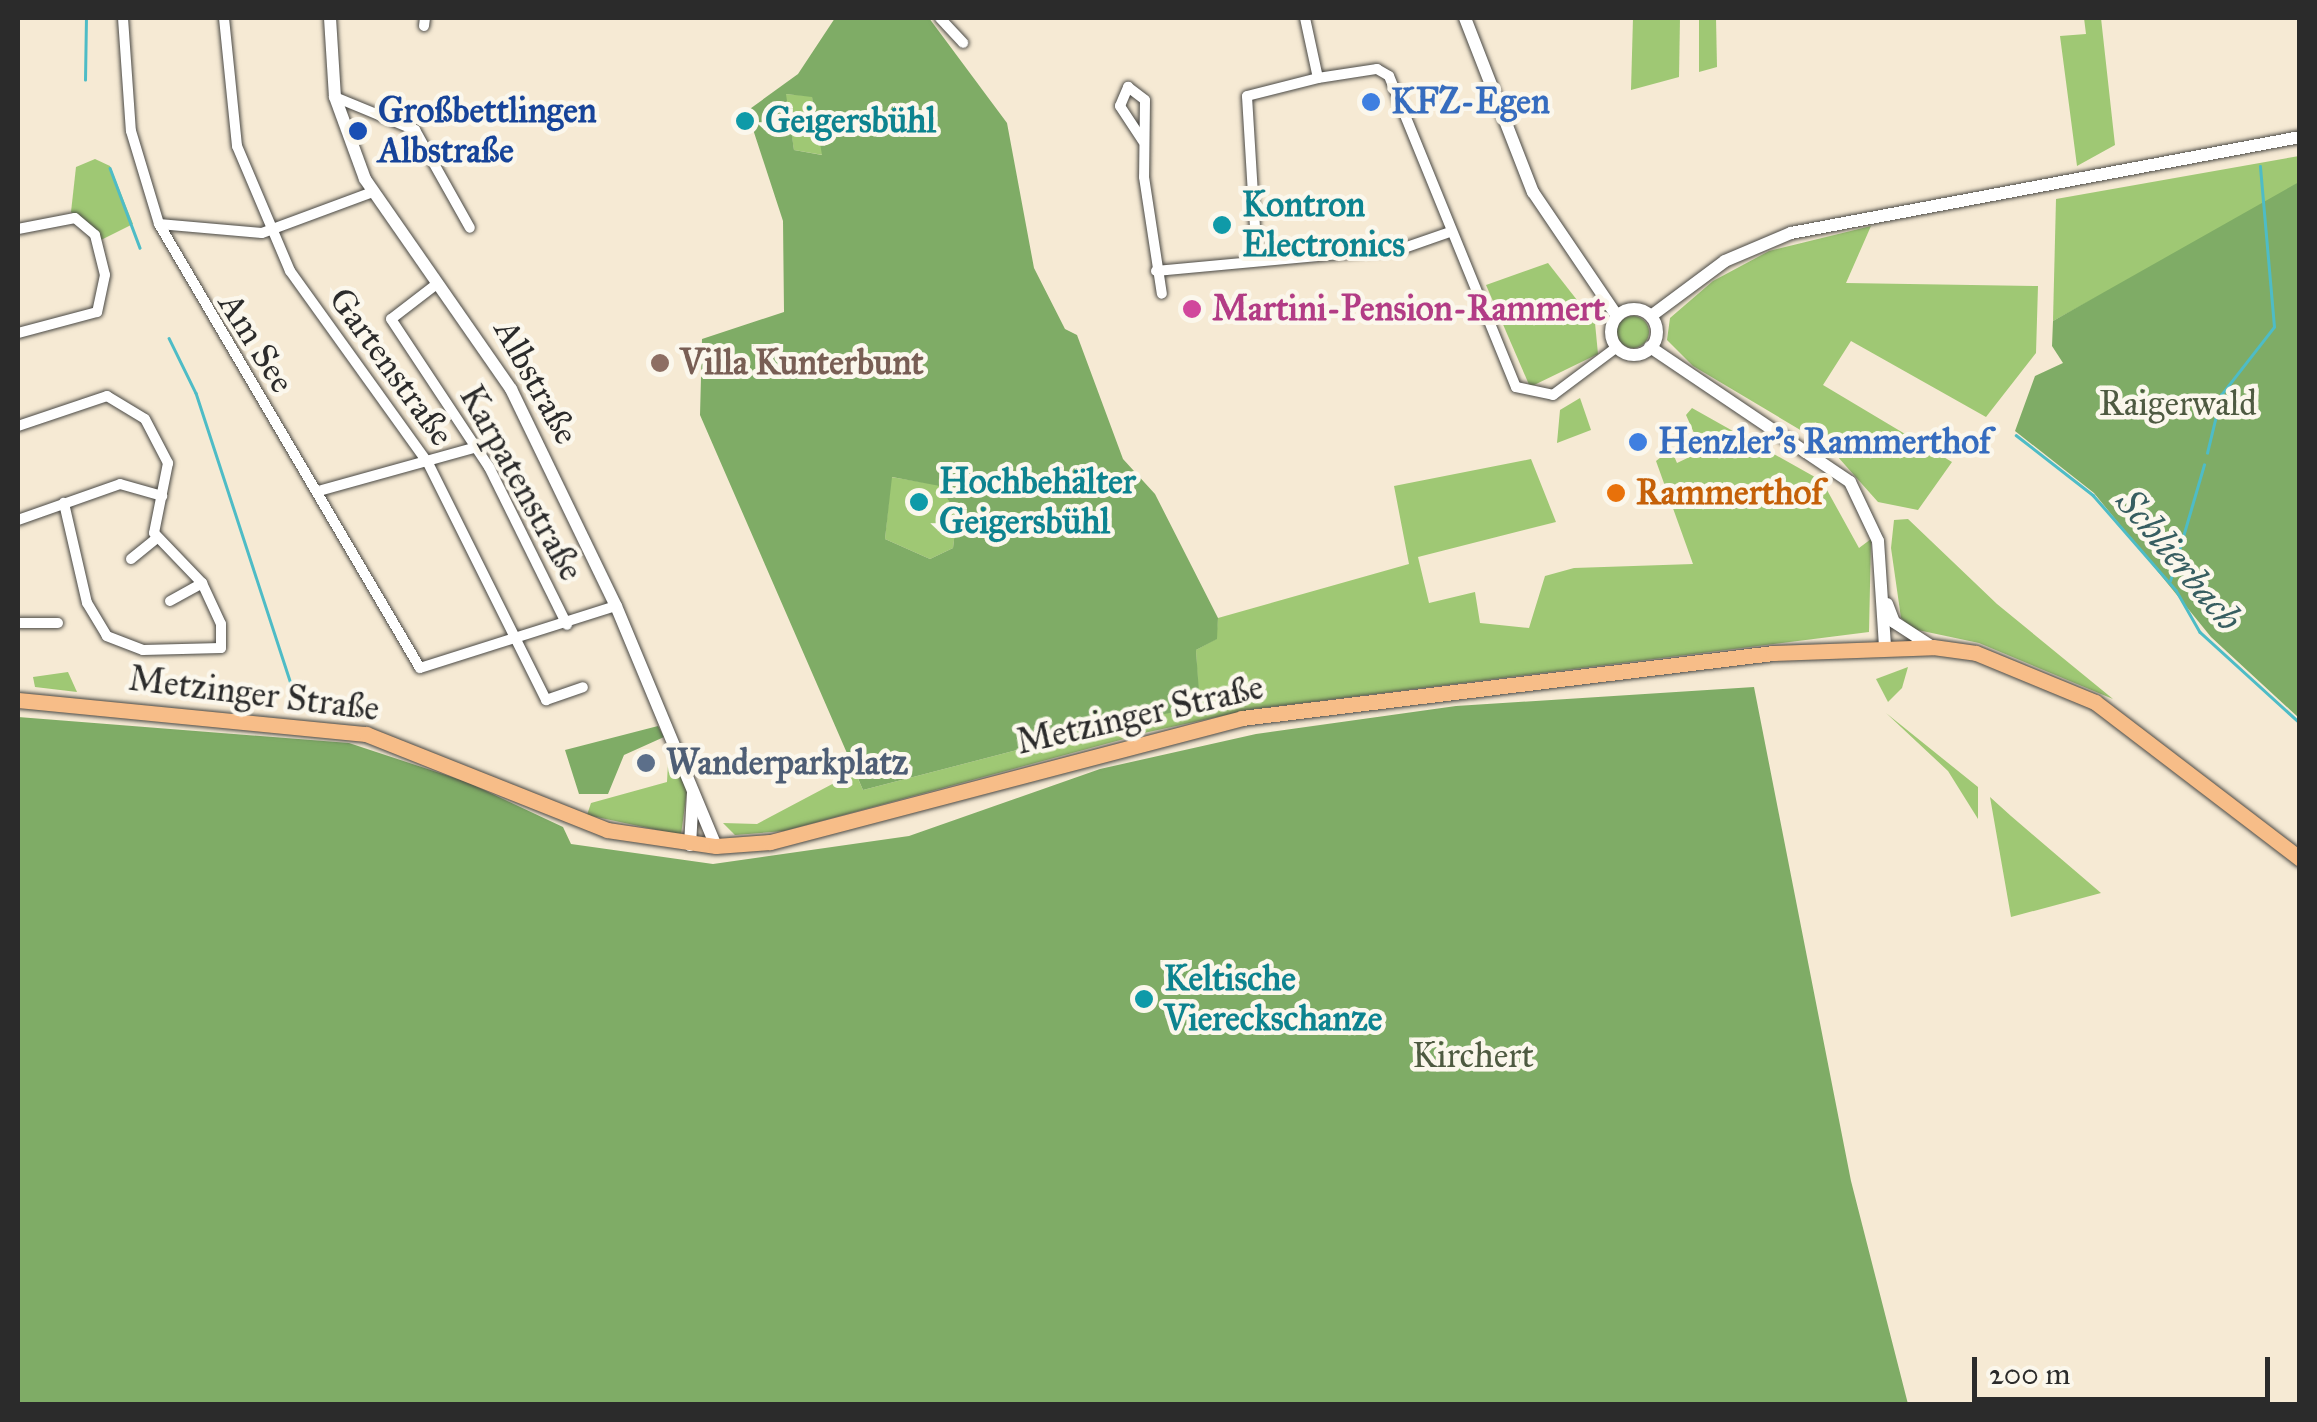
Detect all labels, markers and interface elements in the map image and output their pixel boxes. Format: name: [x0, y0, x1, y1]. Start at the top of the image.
place label: KFZ-Egen: [1391, 81, 1550, 123]
place label: Großbettlingen Albstraße: [378, 90, 597, 172]
marker: KFZ-Egen: [1360, 91, 1382, 113]
place label: Geigersbühl: [765, 100, 936, 142]
marker: Geigersbühl: [734, 110, 756, 132]
marker: Großbettlingen Albstraße: [347, 120, 369, 142]
place label: Kontron Electronics: [1242, 184, 1405, 266]
marker: Kontron Electronics: [1211, 214, 1233, 236]
street label: Gartenstraße: [320, 280, 462, 454]
street label: Am See: [209, 285, 303, 401]
place label: Martini-Pension-Rammert: [1212, 288, 1605, 330]
marker: Martini-Pension-Rammert: [1181, 298, 1203, 320]
street label: Albstraße: [485, 312, 587, 452]
place label: Villa Kunterbunt: [680, 342, 924, 384]
marker: Villa Kunterbunt: [649, 352, 671, 374]
street label: Karpatenstraße: [450, 378, 592, 588]
park label: Raigerwald: [2099, 383, 2257, 425]
place label: Henzler's Rammerthof: [1658, 421, 1991, 463]
marker: Henzler's Rammerthof: [1627, 431, 1649, 453]
place label: Hochbehälter Geigersbühl: [939, 461, 1136, 543]
place label: Rammerthof: [1636, 472, 1823, 514]
water label: Schlierbach: [2106, 480, 2252, 640]
marker: Rammerthof: [1605, 482, 1627, 504]
marker: Hochbehälter Geigersbühl: [908, 491, 930, 513]
street label: Metzinger Straße: [126, 658, 382, 730]
street label: Metzinger Straße: [1012, 666, 1268, 764]
place label: Wanderparkplatz: [666, 742, 908, 784]
marker: Wanderparkplatz: [635, 752, 657, 774]
place label: Keltische Viereckschanze: [1164, 958, 1382, 1040]
marker: Keltische Viereckschanze: [1133, 988, 1155, 1010]
park label: Kirchert: [1412, 1035, 1534, 1077]
scale bar: [1977, 1337, 2274, 1399]
text: 200 m: [1989, 1356, 2070, 1392]

